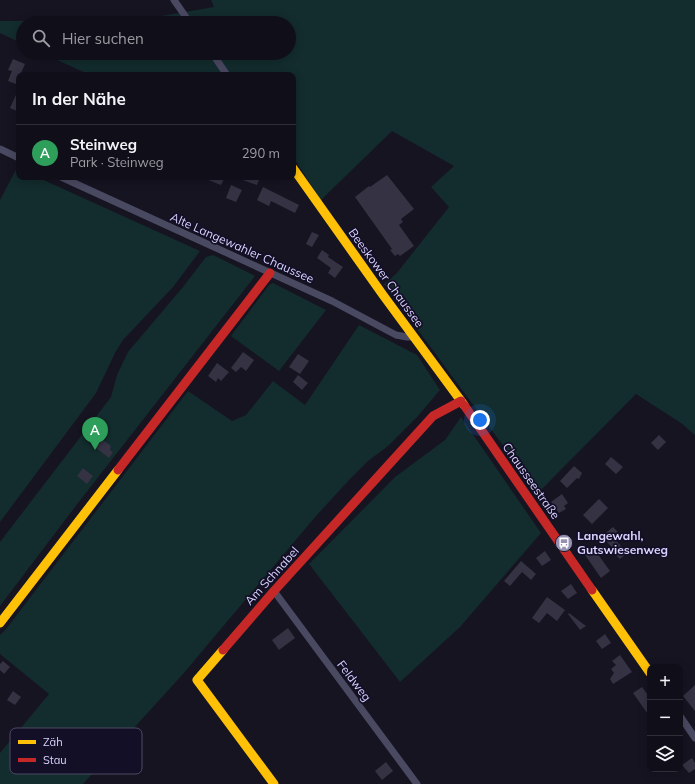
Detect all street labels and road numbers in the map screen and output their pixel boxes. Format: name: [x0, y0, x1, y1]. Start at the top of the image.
street label: Alte Langewahler Chaussee: [168, 209, 316, 286]
street label: Beeskower Chaussee: [345, 225, 427, 330]
street label: Chausseestraße: [499, 440, 563, 522]
street label: Am Schnabel: [241, 543, 302, 608]
street label: Feldweg: [334, 657, 375, 704]

